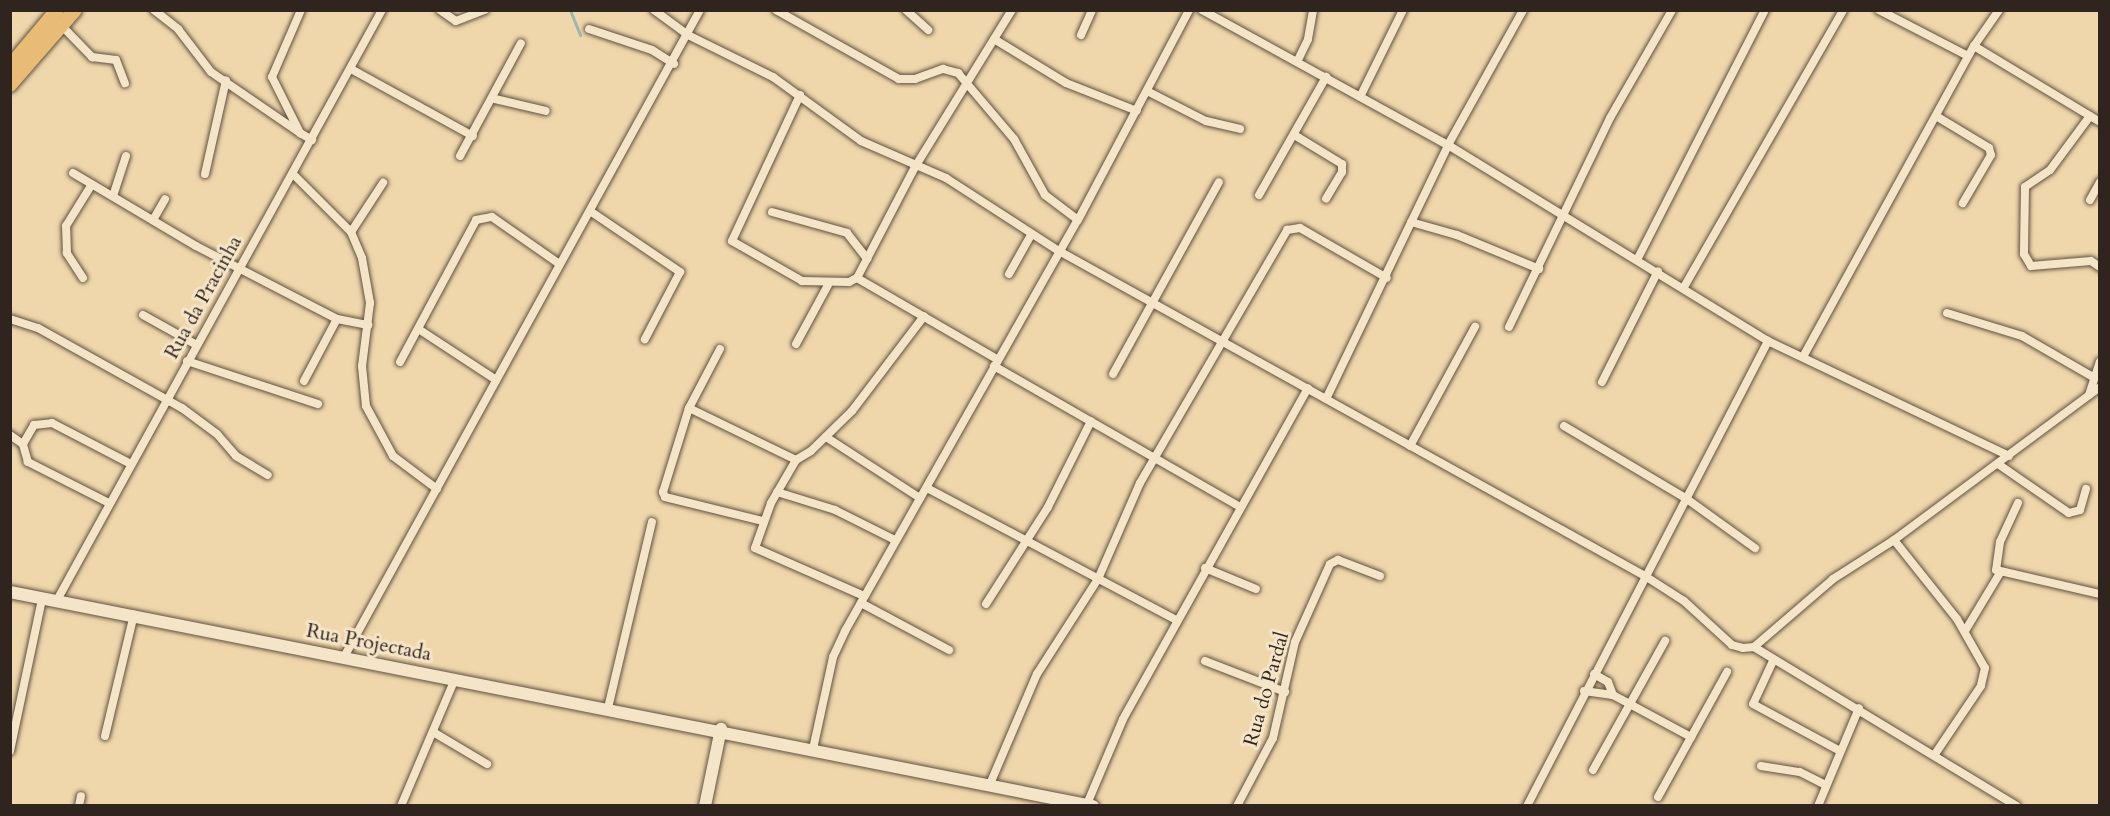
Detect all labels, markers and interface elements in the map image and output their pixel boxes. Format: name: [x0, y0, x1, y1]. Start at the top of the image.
street label: Rua da Pracinha: [159, 231, 247, 363]
street label: Rua Projectada: [304, 618, 434, 666]
street label: Rua do Pardal: [1238, 629, 1294, 749]

